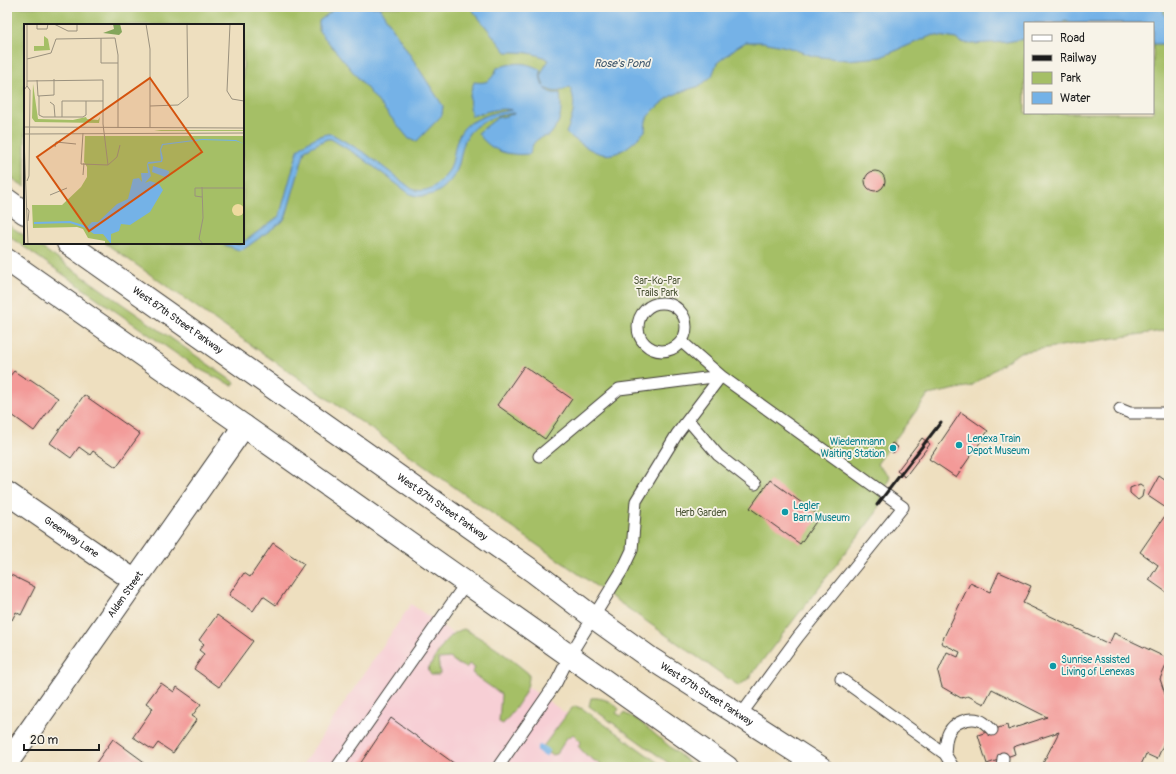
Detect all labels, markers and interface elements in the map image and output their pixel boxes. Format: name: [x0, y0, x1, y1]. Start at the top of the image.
legend: [1024, 22, 1154, 114]
inset map: [24, 24, 244, 244]
text: Road: [1060, 31, 1085, 46]
text: Railway: [1060, 51, 1096, 66]
water label: Rose's Pond: [594, 57, 651, 70]
text: Park: [1060, 71, 1081, 86]
text: Water: [1060, 91, 1091, 106]
park label: Sar-Ko-Par Trails Park: [633, 275, 681, 299]
street label: West 87th Street Parkway: [130, 284, 226, 357]
place label: Lenexa Train Depot Museum: [967, 433, 1030, 457]
place label: Wiedenmann Waiting Station: [821, 436, 885, 460]
marker: Lenexa Train Depot Museum: [954, 440, 964, 450]
marker: Wiedenmann Waiting Station: [888, 443, 898, 453]
street label: West 87th Street Parkway: [395, 471, 490, 544]
place label: Legler Barn Museum: [793, 500, 850, 524]
park label: Herb Garden: [675, 507, 727, 519]
marker: Legler Barn Museum: [780, 507, 790, 517]
street label: Greenway Lane: [42, 514, 101, 560]
street label: Alden Street: [105, 568, 146, 620]
place label: Sunrise Assisted Living of Lenexas: [1061, 654, 1135, 678]
street label: West 87th Street Parkway: [658, 660, 756, 729]
marker: Sunrise Assisted Living of Lenexas: [1048, 661, 1058, 671]
scale bar: [24, 726, 99, 752]
text: 20 m: [30, 733, 59, 748]

